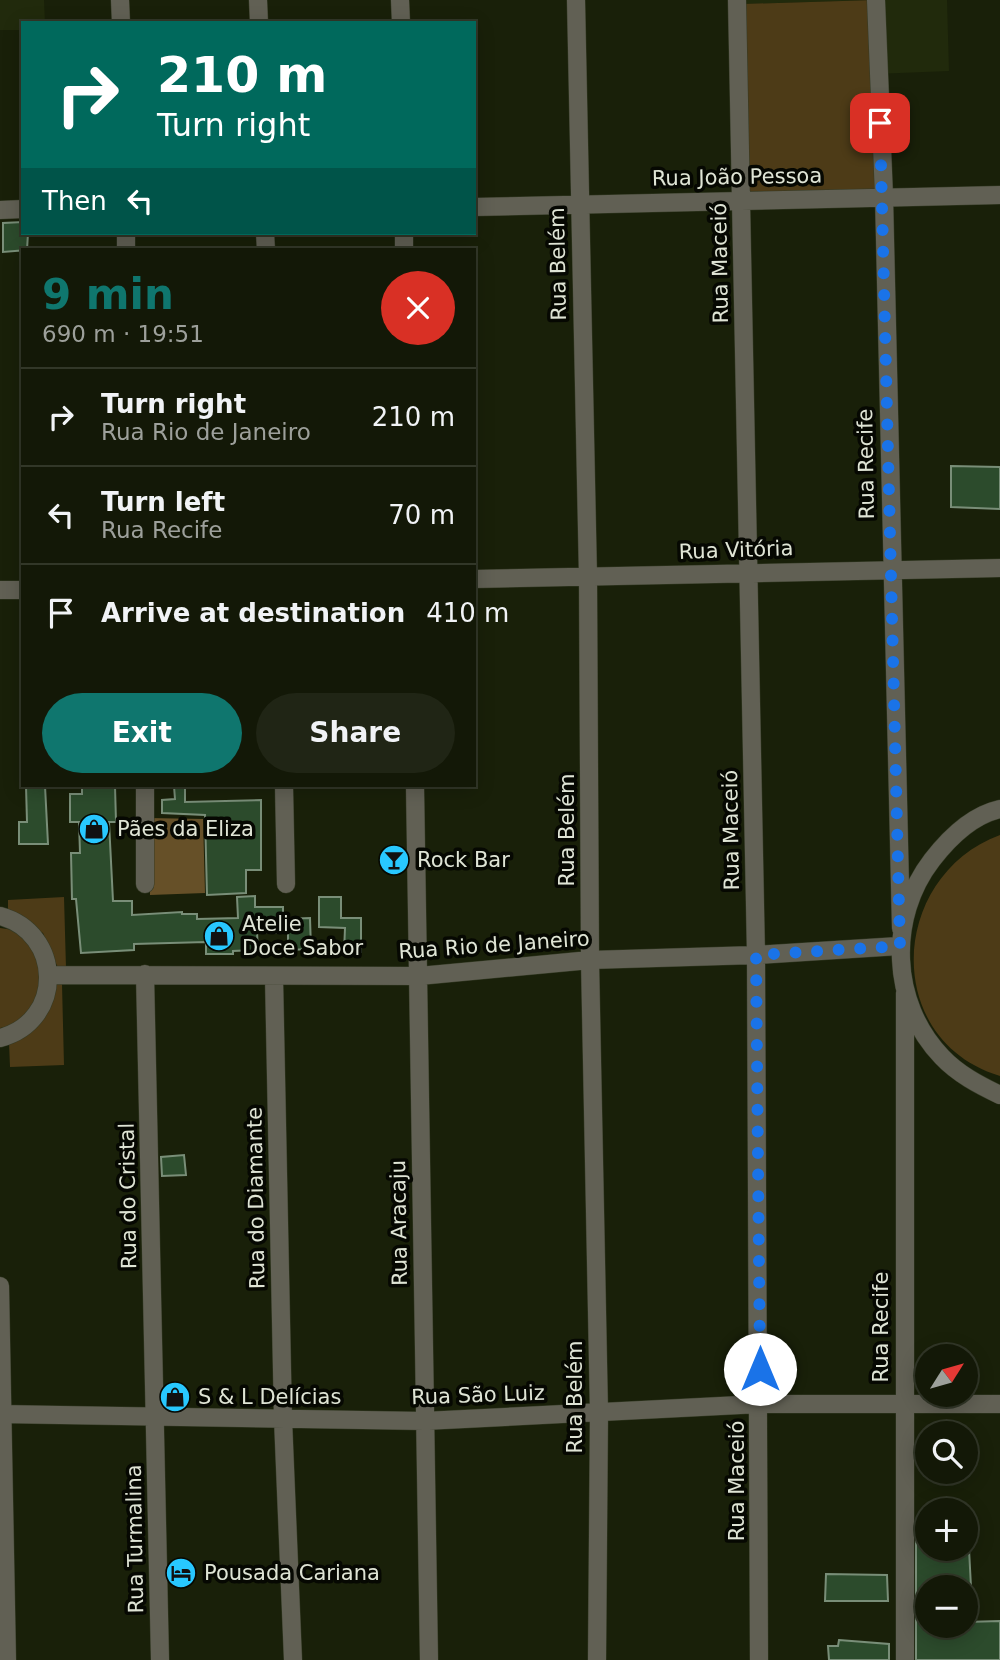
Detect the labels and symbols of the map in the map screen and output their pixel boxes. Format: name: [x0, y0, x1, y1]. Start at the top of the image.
pin: [850, 93, 910, 153]
street label: Rua João Pessoa: [652, 164, 822, 190]
street label: Rua Maceió: [707, 202, 733, 324]
street label: Rua Belém: [545, 207, 571, 321]
street label: Rua Recife: [853, 408, 879, 520]
street label: Rua Vitória: [678, 536, 794, 564]
street label: Rua Maceió: [718, 769, 744, 891]
street label: Rua Belém: [555, 773, 579, 887]
shop icon: Pães da Eliza: [77, 812, 111, 846]
place label: Pães da Eliza: [117, 817, 254, 841]
bar icon: Rock Bar: [377, 843, 411, 877]
place label: Rock Bar: [417, 848, 510, 872]
place label: Atelie Doce Sabor: [242, 912, 364, 960]
shop icon: Atelie Doce Sabor: [202, 919, 236, 953]
street label: Rua Rio de Janeiro: [398, 926, 590, 964]
street label: Rua do Diamante: [242, 1107, 270, 1289]
street label: Rua do Cristal: [115, 1123, 141, 1269]
street label: Rua Aracaju: [386, 1160, 412, 1286]
street label: Rua Recife: [869, 1272, 893, 1382]
position arrow: [723, 1332, 797, 1406]
street label: Rua Belém: [563, 1340, 587, 1454]
north arrow: [915, 1344, 978, 1407]
shop icon: S & L Delícias: [158, 1380, 192, 1414]
street label: Rua São Luiz: [411, 1381, 545, 1409]
place label: S & L Delícias: [198, 1385, 341, 1409]
street label: Rua Maceió: [725, 1421, 749, 1541]
street label: Rua Turmalina: [122, 1464, 148, 1614]
hotel icon: Pousada Cariana: [164, 1556, 198, 1590]
place label: Pousada Cariana: [204, 1561, 380, 1585]

